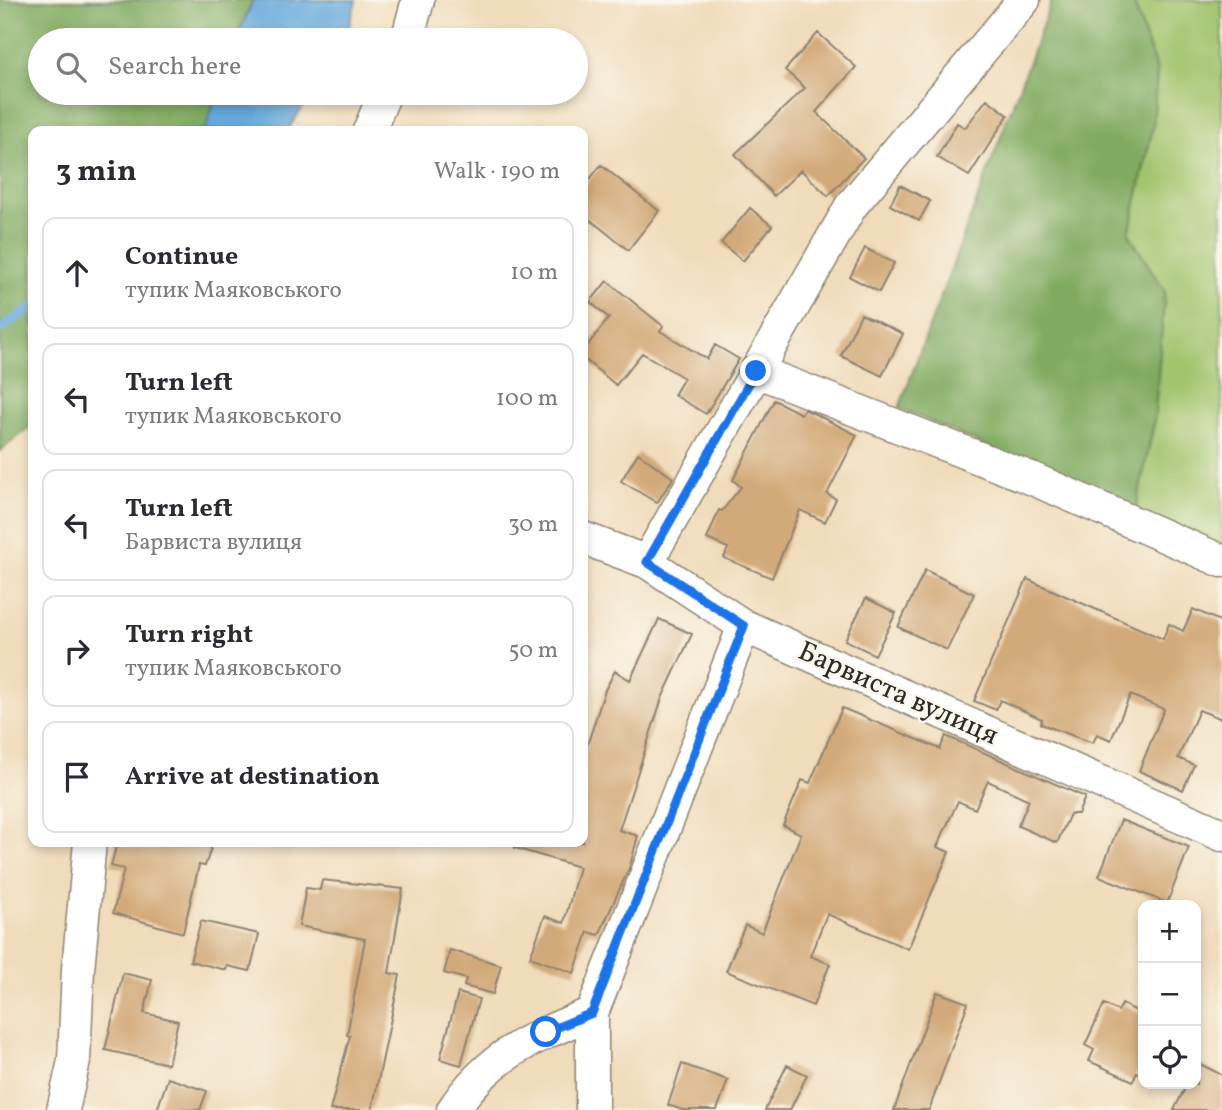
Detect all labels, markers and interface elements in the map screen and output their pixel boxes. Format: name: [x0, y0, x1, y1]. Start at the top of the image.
search box: [28, 28, 588, 105]
icon: search: [52, 48, 90, 86]
text: Search here: [108, 49, 241, 85]
text: 3 min: [56, 151, 137, 193]
text: Walk · 190 m: [434, 156, 560, 188]
text: Continue: [125, 239, 238, 275]
icon: ahead: [58, 254, 96, 292]
text: 10 m: [510, 257, 558, 289]
text: тупик Маяковського: [125, 275, 342, 307]
route end: [740, 355, 771, 386]
text: Turn left: [125, 365, 233, 401]
icon: left: [58, 380, 96, 418]
text: 100 m: [496, 383, 558, 415]
text: тупик Маяковського: [125, 401, 342, 433]
text: Turn left: [125, 491, 233, 527]
icon: left: [58, 506, 96, 544]
text: 30 m: [508, 509, 558, 541]
text: Барвиста вулиця: [125, 527, 302, 559]
text: Turn right: [125, 617, 253, 653]
icon: right: [58, 632, 96, 670]
street label: Барвиста вулиця: [792, 632, 1004, 756]
text: 50 m: [509, 635, 558, 667]
text: тупик Маяковського: [125, 653, 342, 685]
icon: arrive: [58, 758, 96, 796]
text: Arrive at destination: [125, 759, 380, 795]
map controls: [1138, 900, 1201, 1089]
button: +: [1138, 900, 1201, 963]
button: −: [1138, 963, 1201, 1026]
route start: [530, 1016, 561, 1047]
button: locate: [1138, 1026, 1201, 1089]

